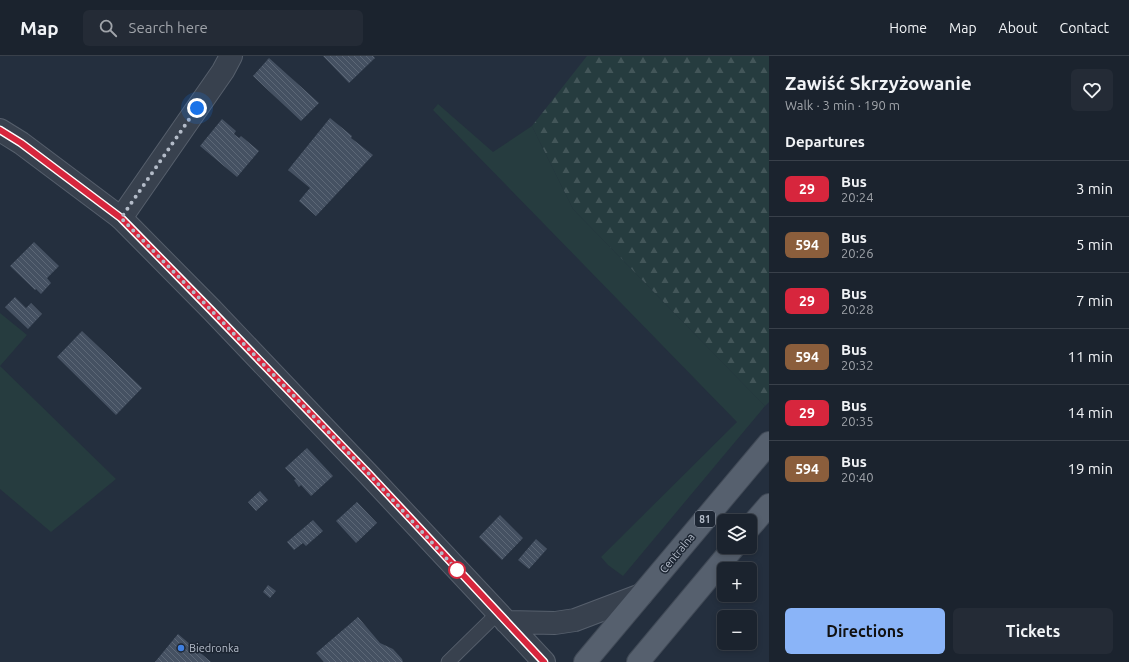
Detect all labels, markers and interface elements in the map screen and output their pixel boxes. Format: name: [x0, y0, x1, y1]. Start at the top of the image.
search box: [83, 10, 363, 46]
text: Map: [20, 17, 59, 39]
icon: search: [97, 17, 119, 39]
text: Search here: [129, 19, 208, 36]
text: Home: [889, 20, 927, 36]
text: Map: [949, 20, 977, 36]
text: About: [999, 20, 1038, 36]
text: Contact: [1060, 20, 1109, 36]
button: heart: [1071, 69, 1113, 111]
text: Zawiść Skrzyżowanie: [785, 72, 972, 94]
your location: [187, 98, 207, 118]
text: Walk · 3 min · 190 m: [785, 98, 900, 112]
text: Departures: [785, 133, 865, 150]
text: Bus: [841, 173, 867, 190]
text: 3 min: [1076, 180, 1113, 197]
text: 29: [799, 181, 815, 197]
text: 20:24: [841, 190, 874, 204]
text: Bus: [841, 229, 867, 246]
text: 5 min: [1076, 236, 1113, 253]
text: 594: [795, 237, 819, 253]
text: 20:26: [841, 246, 874, 260]
text: Bus: [841, 285, 867, 302]
text: 7 min: [1076, 292, 1113, 309]
text: 29: [799, 293, 815, 309]
text: 20:28: [841, 302, 874, 316]
text: Bus: [841, 341, 867, 358]
text: 11 min: [1067, 348, 1113, 365]
text: 594: [795, 349, 819, 365]
text: 20:32: [841, 358, 874, 372]
text: Bus: [841, 397, 867, 414]
text: 14 min: [1067, 404, 1113, 421]
text: 29: [799, 405, 815, 421]
text: 20:35: [841, 414, 874, 428]
text: Bus: [841, 453, 867, 470]
text: 19 min: [1067, 460, 1113, 477]
text: 594: [795, 461, 819, 477]
text: 20:40: [841, 470, 874, 484]
road number: 81: [695, 511, 715, 527]
map controls: [717, 514, 757, 650]
button: layers: [717, 514, 757, 554]
street label: Centralna: [657, 531, 697, 575]
unlabelled marker: [448, 561, 466, 579]
button: +: [717, 562, 757, 602]
button: Directions: [785, 608, 945, 654]
button: Tickets: [953, 608, 1113, 654]
button: −: [717, 610, 757, 650]
place label: Biedronka: [189, 642, 239, 654]
marker: Biedronka: [176, 643, 186, 653]

